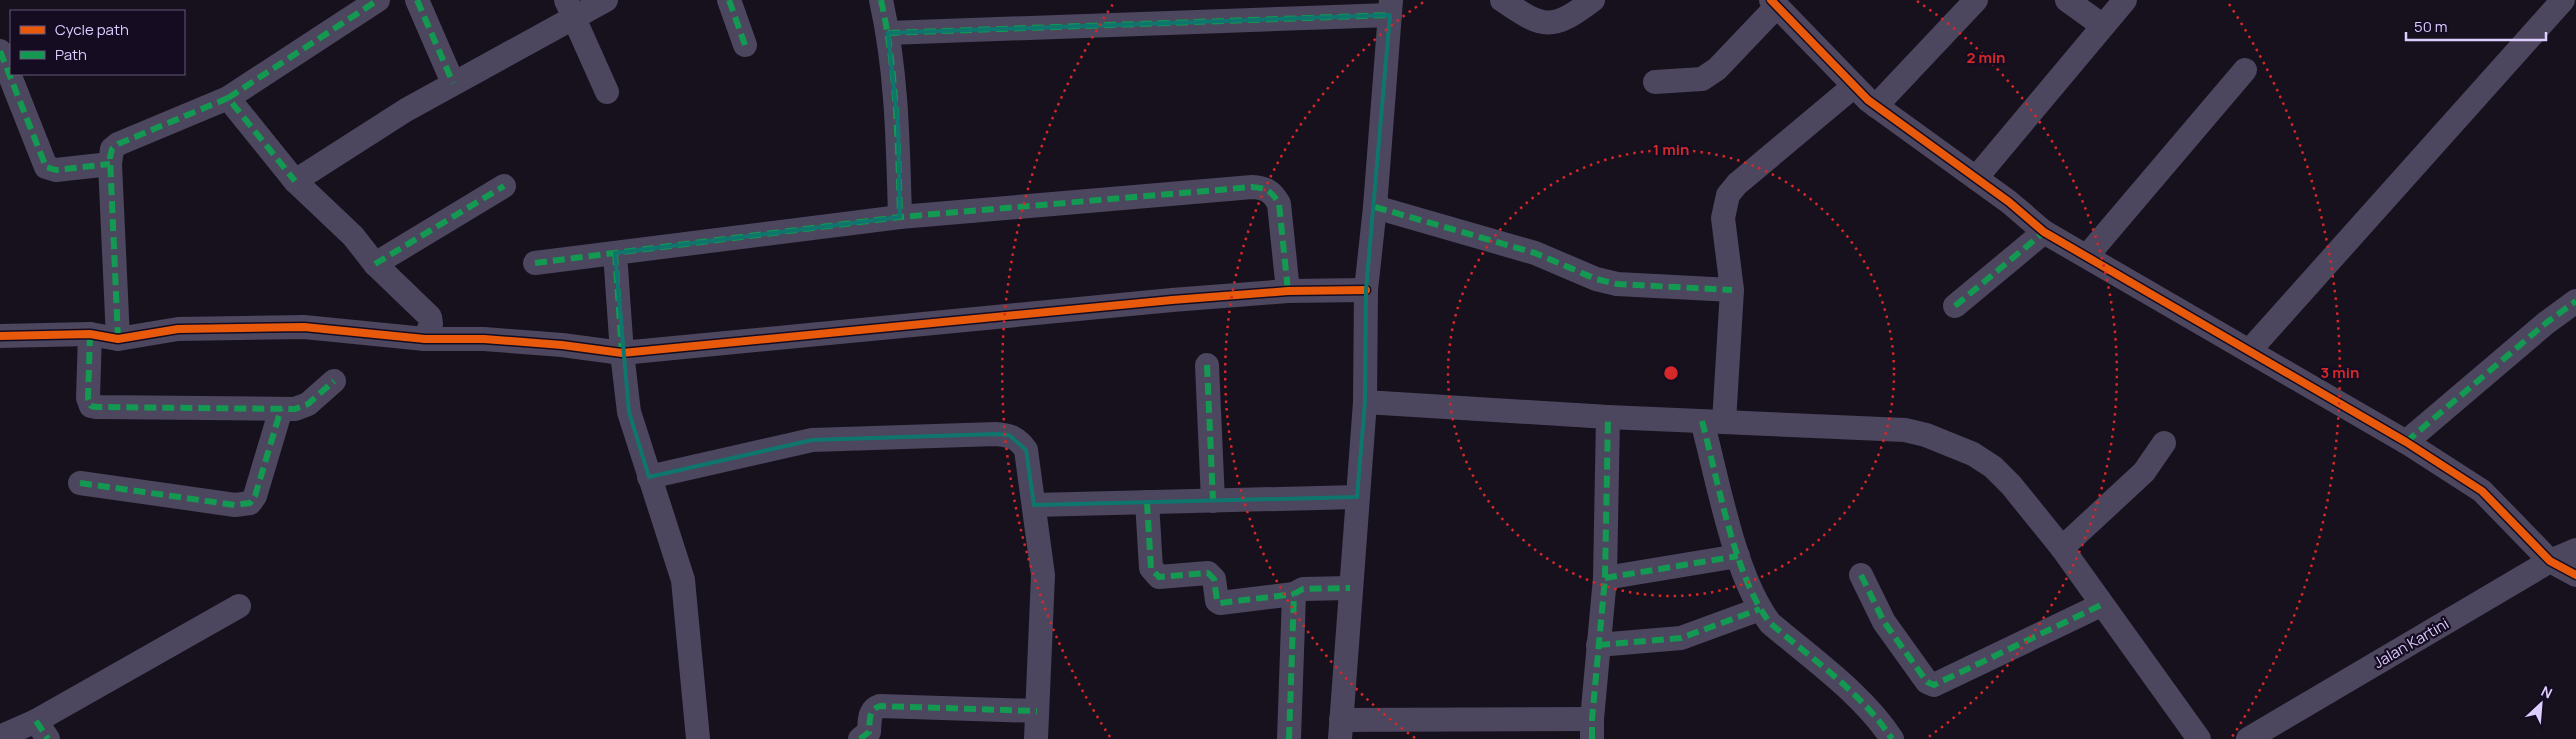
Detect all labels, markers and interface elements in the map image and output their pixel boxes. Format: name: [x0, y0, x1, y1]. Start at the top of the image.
legend: [10, 10, 185, 75]
scale bar: [2406, 10, 2546, 42]
text: 50 m: [2414, 16, 2448, 37]
text: Cycle path: [55, 19, 129, 40]
text: Path: [55, 44, 87, 65]
text: 2 min: [1966, 47, 2006, 68]
text: 1 min: [1653, 139, 1689, 160]
text: 3 min: [2321, 362, 2359, 383]
centre of rings: [1662, 364, 1680, 382]
street label: Jalan Kartini: [2370, 613, 2452, 673]
north arrow: [2516, 679, 2566, 729]
text: N: [2538, 681, 2556, 703]

